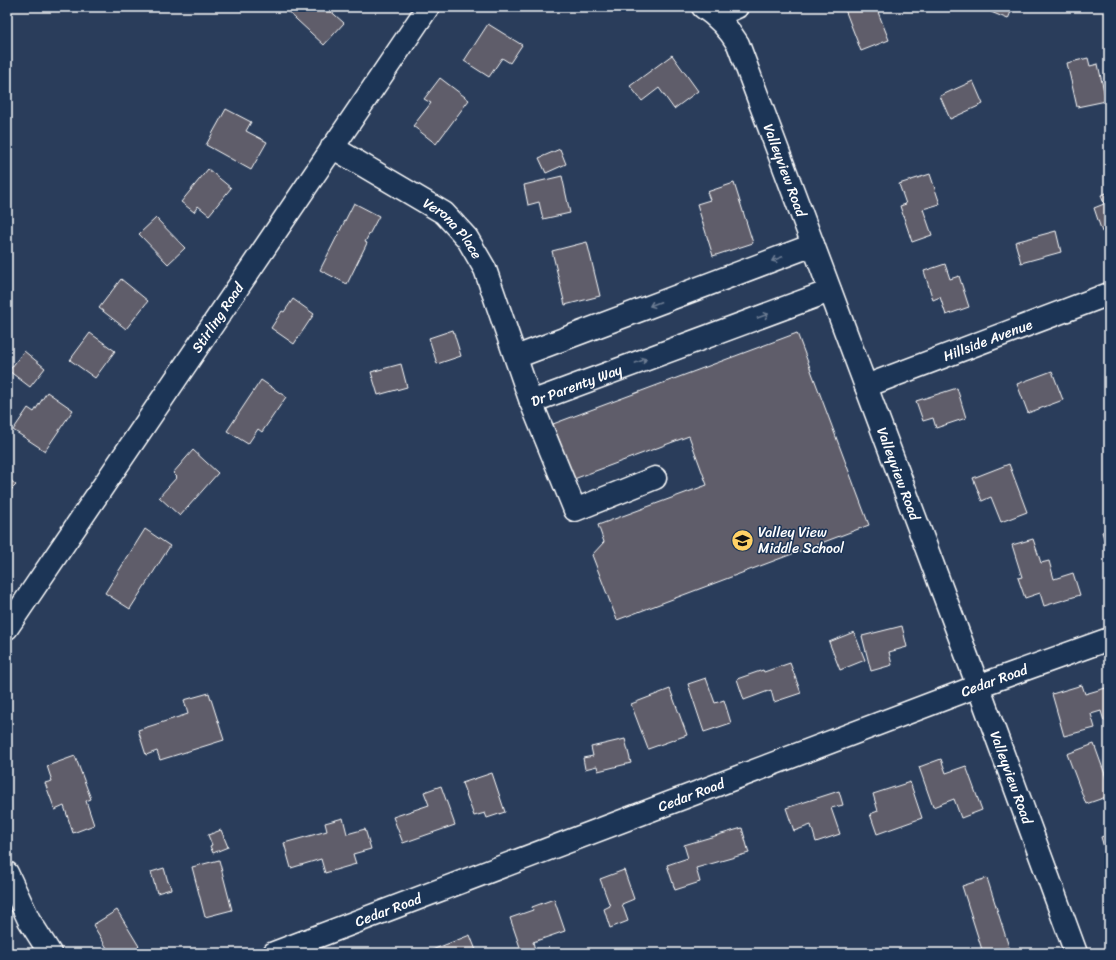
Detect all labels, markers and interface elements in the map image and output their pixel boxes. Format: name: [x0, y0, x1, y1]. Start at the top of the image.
street label: Valleyview Road: [756, 120, 814, 222]
street label: Verona Place: [418, 191, 489, 264]
one-way arrow: [771, 255, 783, 263]
street label: Stirling Road: [185, 276, 252, 358]
one-way arrow: [649, 301, 661, 309]
one-way arrow: [756, 312, 769, 319]
street label: Hillside Avenue: [939, 312, 1036, 369]
street label: Dr Parenty Way: [527, 357, 627, 414]
one-way arrow: [634, 357, 646, 365]
street label: Valleyview Road: [869, 424, 928, 525]
place label: Valley View Middle School: [758, 520, 845, 561]
school or university icon: Valley View Middle School: [730, 527, 756, 553]
street label: Cedar Road: [957, 657, 1033, 704]
street label: Valleyview Road: [982, 727, 1040, 829]
street label: Cedar Road: [654, 771, 730, 819]
street label: Cedar Road: [351, 886, 427, 934]

